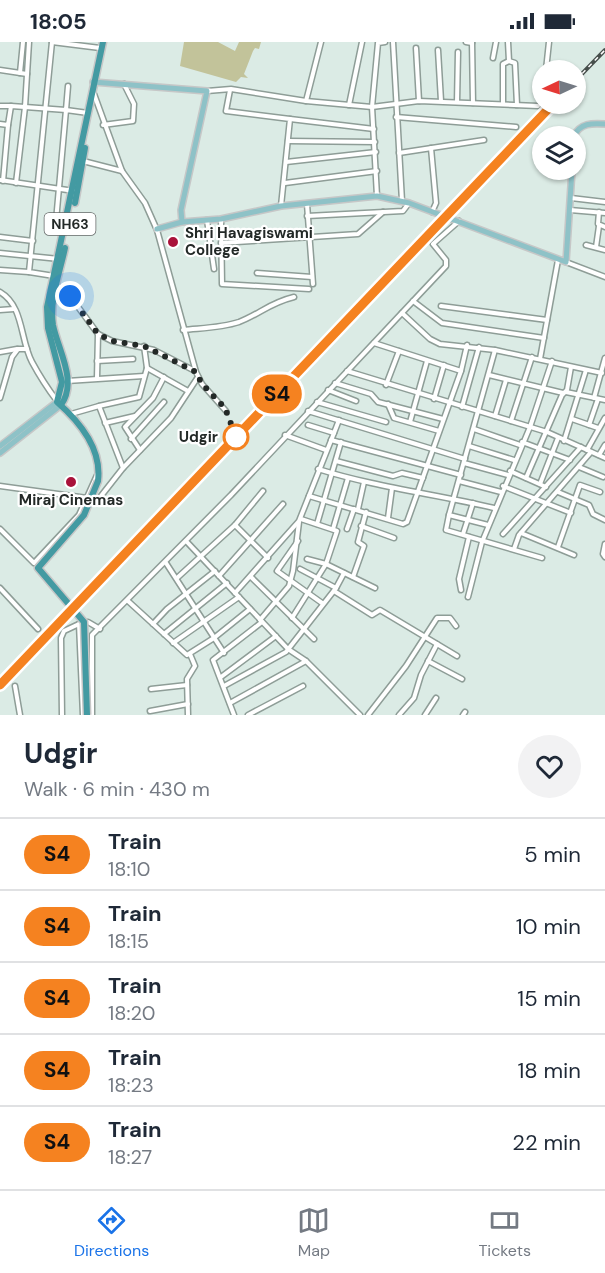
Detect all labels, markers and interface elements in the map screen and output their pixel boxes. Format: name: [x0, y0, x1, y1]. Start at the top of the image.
text: 18:05: [30, 7, 87, 36]
north arrow: [532, 60, 586, 114]
map controls: [532, 60, 586, 180]
button: layers: [532, 126, 586, 180]
road number: NH63: [44, 213, 96, 235]
place label: Shri Havagiswami College: [185, 223, 313, 260]
marker: Shri Havagiswami College: [166, 235, 180, 249]
your location: [55, 281, 85, 311]
line badge: S4: [250, 374, 304, 414]
text: S4: [264, 380, 290, 408]
marker: Udgir: [223, 424, 249, 450]
place label: Udgir: [179, 427, 218, 447]
marker: Miraj Cinemas: [64, 475, 78, 489]
place label: Miraj Cinemas: [19, 490, 123, 510]
text: Udgir: [24, 735, 97, 772]
button: heart: [518, 735, 581, 798]
text: Walk · 6 min · 430 m: [24, 776, 210, 802]
text: Train: [108, 827, 162, 856]
text: S4: [44, 840, 70, 868]
text: 5 min: [524, 840, 581, 869]
text: 18:10: [108, 856, 150, 882]
text: Train: [108, 899, 162, 928]
text: S4: [44, 912, 70, 940]
text: 10 min: [516, 912, 581, 941]
text: 18:15: [108, 928, 149, 954]
text: Train: [108, 971, 162, 1000]
text: S4: [44, 984, 70, 1012]
text: 15 min: [517, 984, 581, 1013]
text: 18:20: [108, 1000, 155, 1026]
text: Train: [108, 1043, 162, 1072]
text: S4: [44, 1056, 70, 1084]
text: 18 min: [517, 1056, 581, 1085]
text: 18:23: [108, 1072, 154, 1098]
text: Train: [108, 1115, 162, 1144]
text: S4: [44, 1128, 70, 1156]
text: 22 min: [512, 1128, 581, 1157]
text: 18:27: [108, 1144, 152, 1170]
tab: Directions: [74, 1204, 149, 1261]
tab: Map: [297, 1204, 330, 1261]
tab: Tickets: [478, 1204, 531, 1261]

